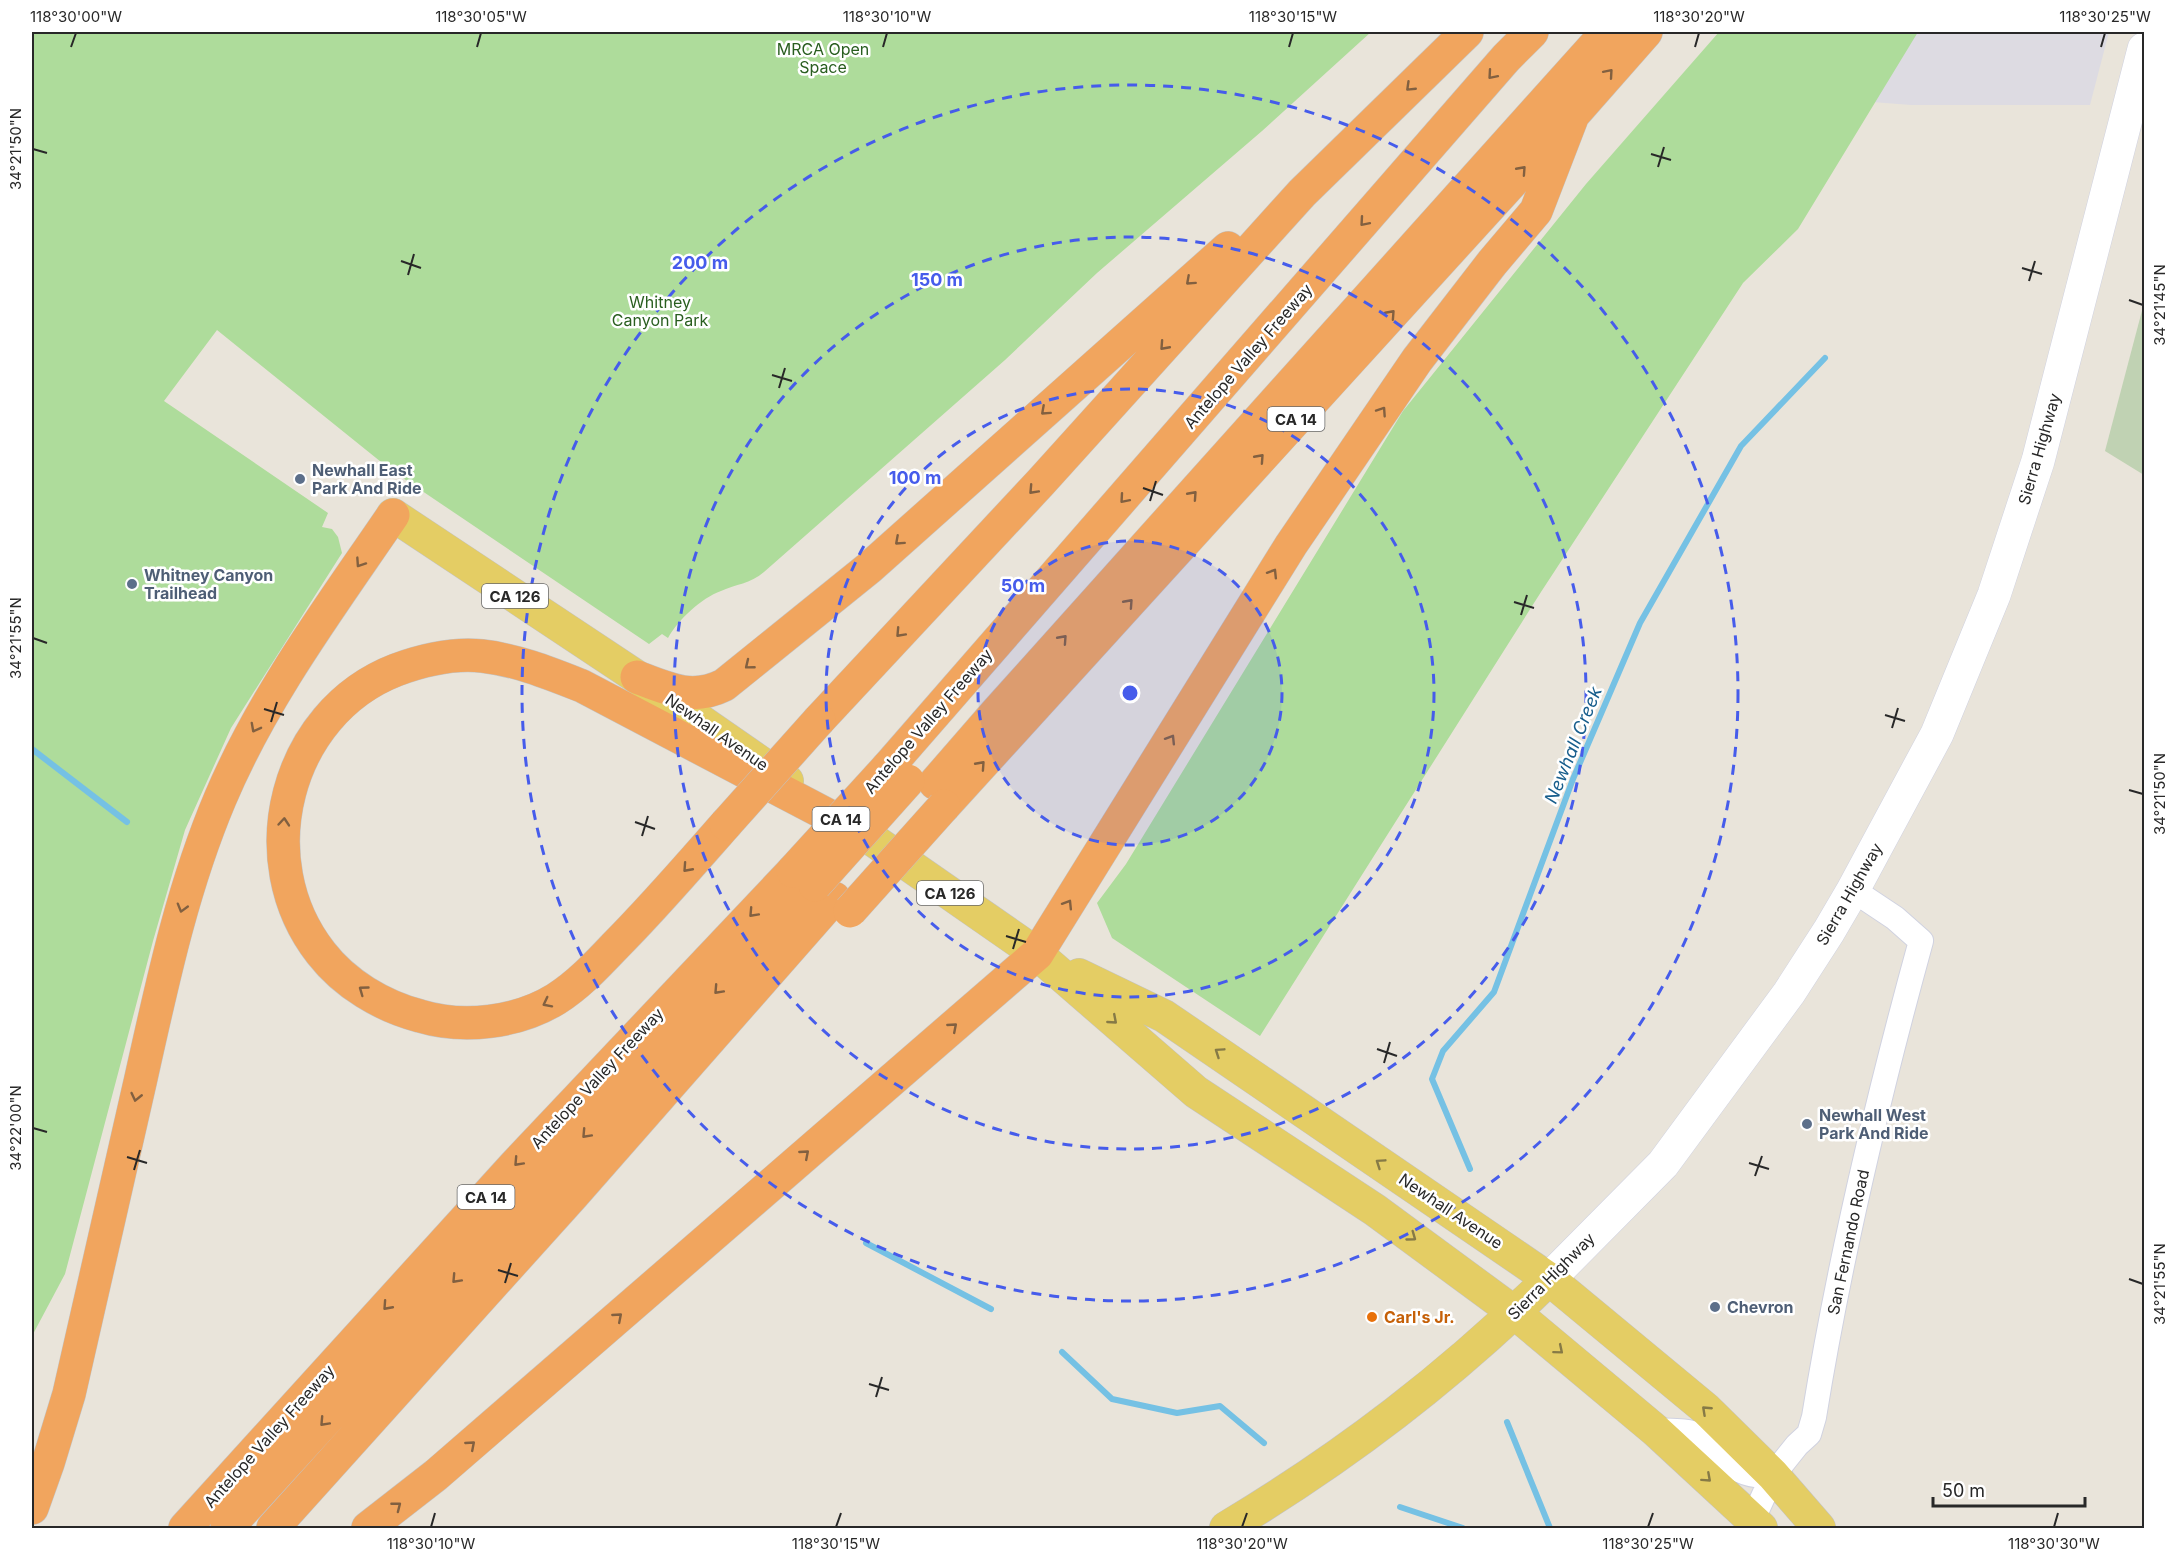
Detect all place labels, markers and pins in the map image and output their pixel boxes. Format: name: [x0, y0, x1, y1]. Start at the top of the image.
place label: Newhall East Park And Ride: [312, 460, 422, 498]
marker: Newhall East Park And Ride: [293, 472, 307, 486]
place label: Whitney Canyon Trailhead: [144, 565, 273, 603]
marker: Whitney Canyon Trailhead: [125, 577, 139, 591]
centre of rings: [1120, 683, 1140, 703]
place label: Newhall West Park And Ride: [1819, 1105, 1929, 1143]
marker: Newhall West Park And Ride: [1800, 1117, 1814, 1131]
place label: Chevron: [1727, 1297, 1794, 1317]
marker: Chevron: [1708, 1300, 1722, 1314]
place label: Carl's Jr.: [1384, 1307, 1454, 1327]
marker: Carl's Jr.: [1365, 1310, 1379, 1324]

